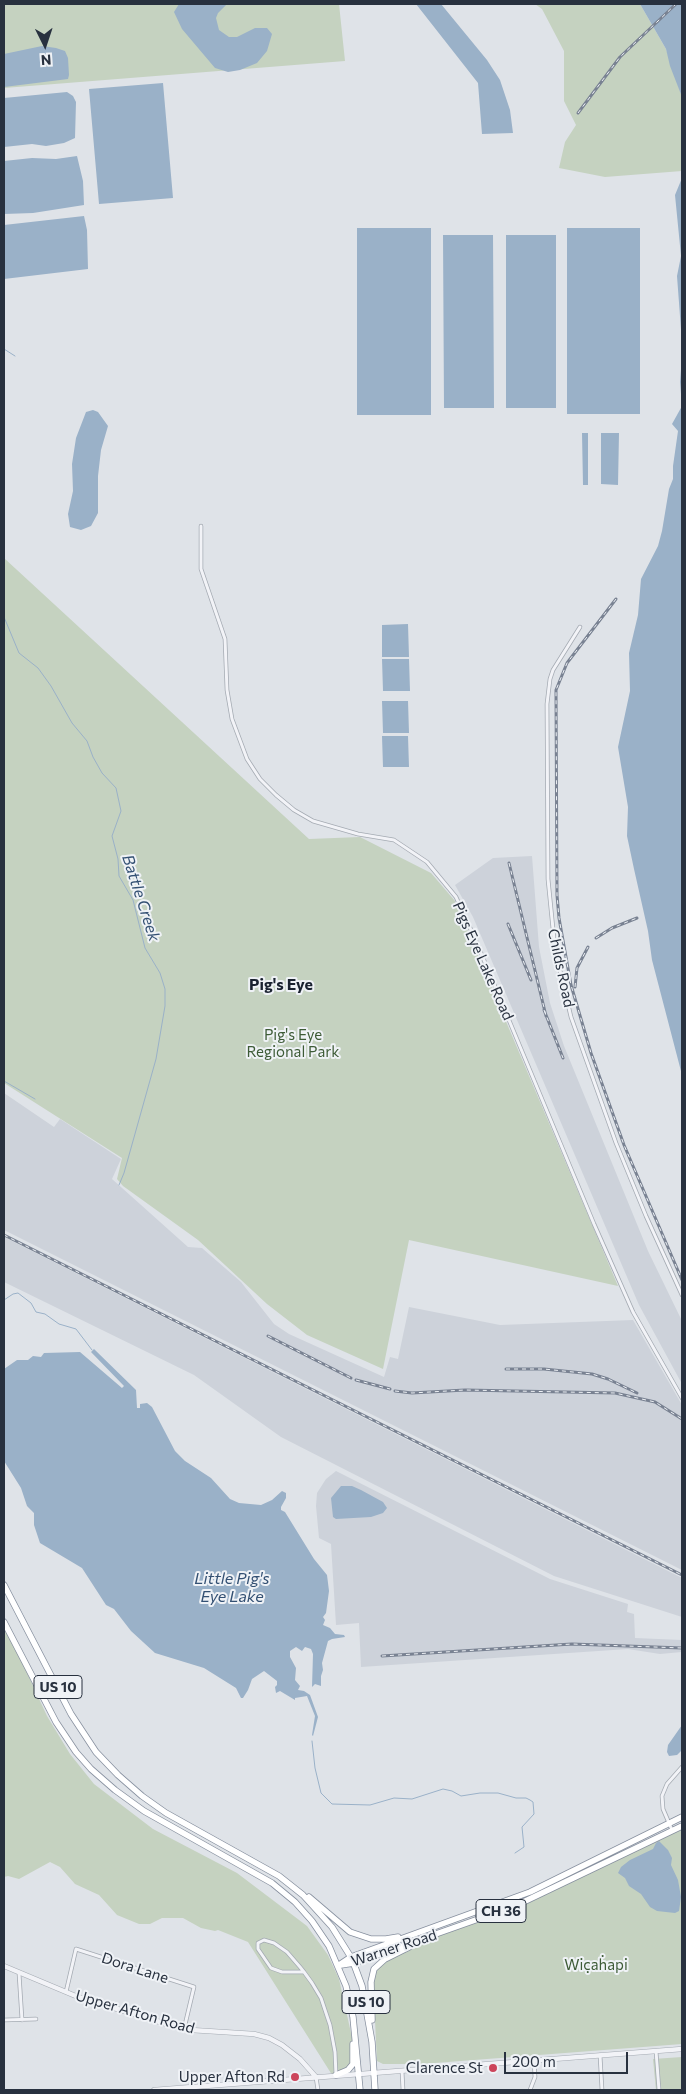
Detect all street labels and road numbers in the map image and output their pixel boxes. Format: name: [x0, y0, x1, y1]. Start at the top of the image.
street label: Pigs Eye Lake Road: [449, 899, 517, 1023]
street label: Childs Road: [544, 927, 578, 1009]
road number: US 10: [34, 1675, 82, 1698]
road number: CH 36: [476, 1900, 526, 1922]
street label: Warner Road: [349, 1926, 439, 1970]
street label: Dora Lane: [99, 1949, 171, 1987]
street label: Upper Afton Road: [73, 1986, 197, 2038]
road number: US 10: [342, 1990, 390, 2014]

